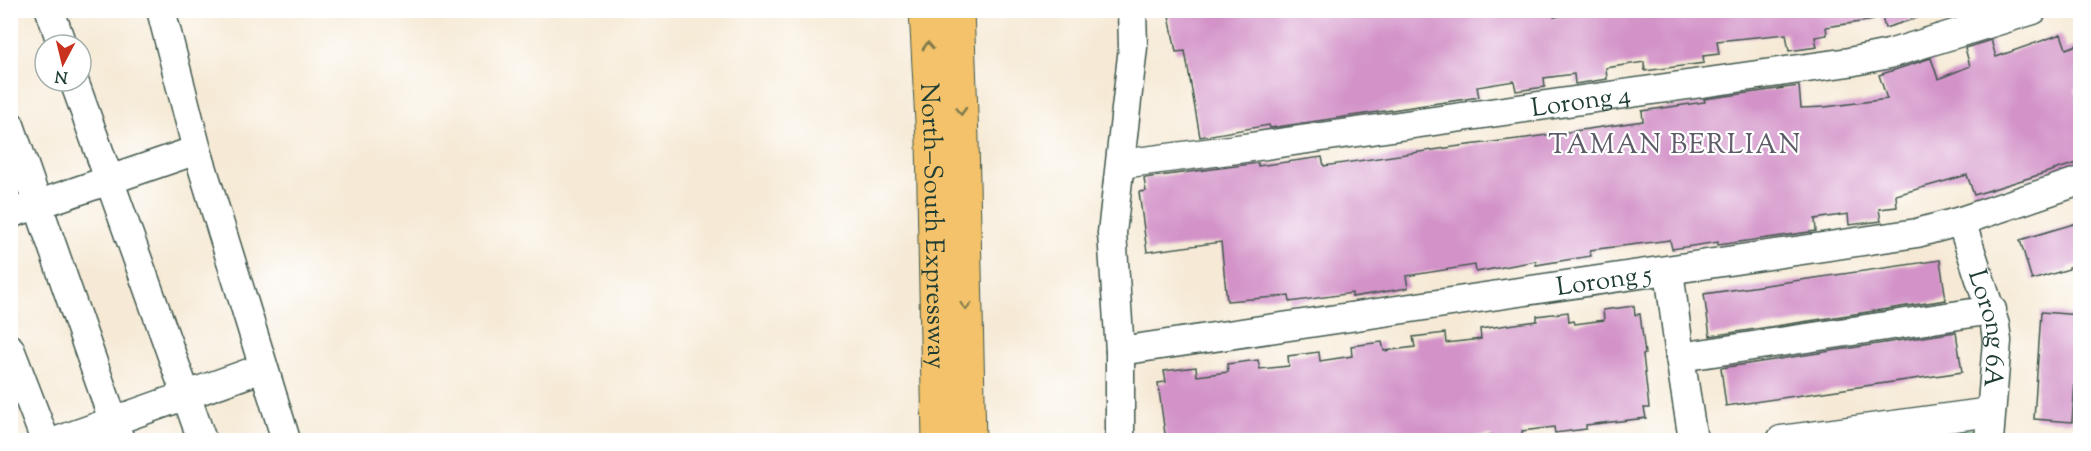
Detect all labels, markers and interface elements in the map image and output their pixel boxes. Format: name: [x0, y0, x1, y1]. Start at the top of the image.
north arrow: [33, 33, 93, 93]
one-way arrow: [922, 42, 935, 51]
text: N: [54, 63, 69, 88]
street label: Lorong 4: [1529, 77, 1633, 128]
street label: North–South Expressway: [909, 82, 954, 369]
one-way arrow: [955, 106, 968, 115]
district label: TAMAN BERLIAN: [1548, 127, 1802, 166]
street label: Lorong 5: [1554, 256, 1654, 307]
street label: Lorong 6A: [1957, 265, 2013, 389]
one-way arrow: [960, 301, 973, 310]

